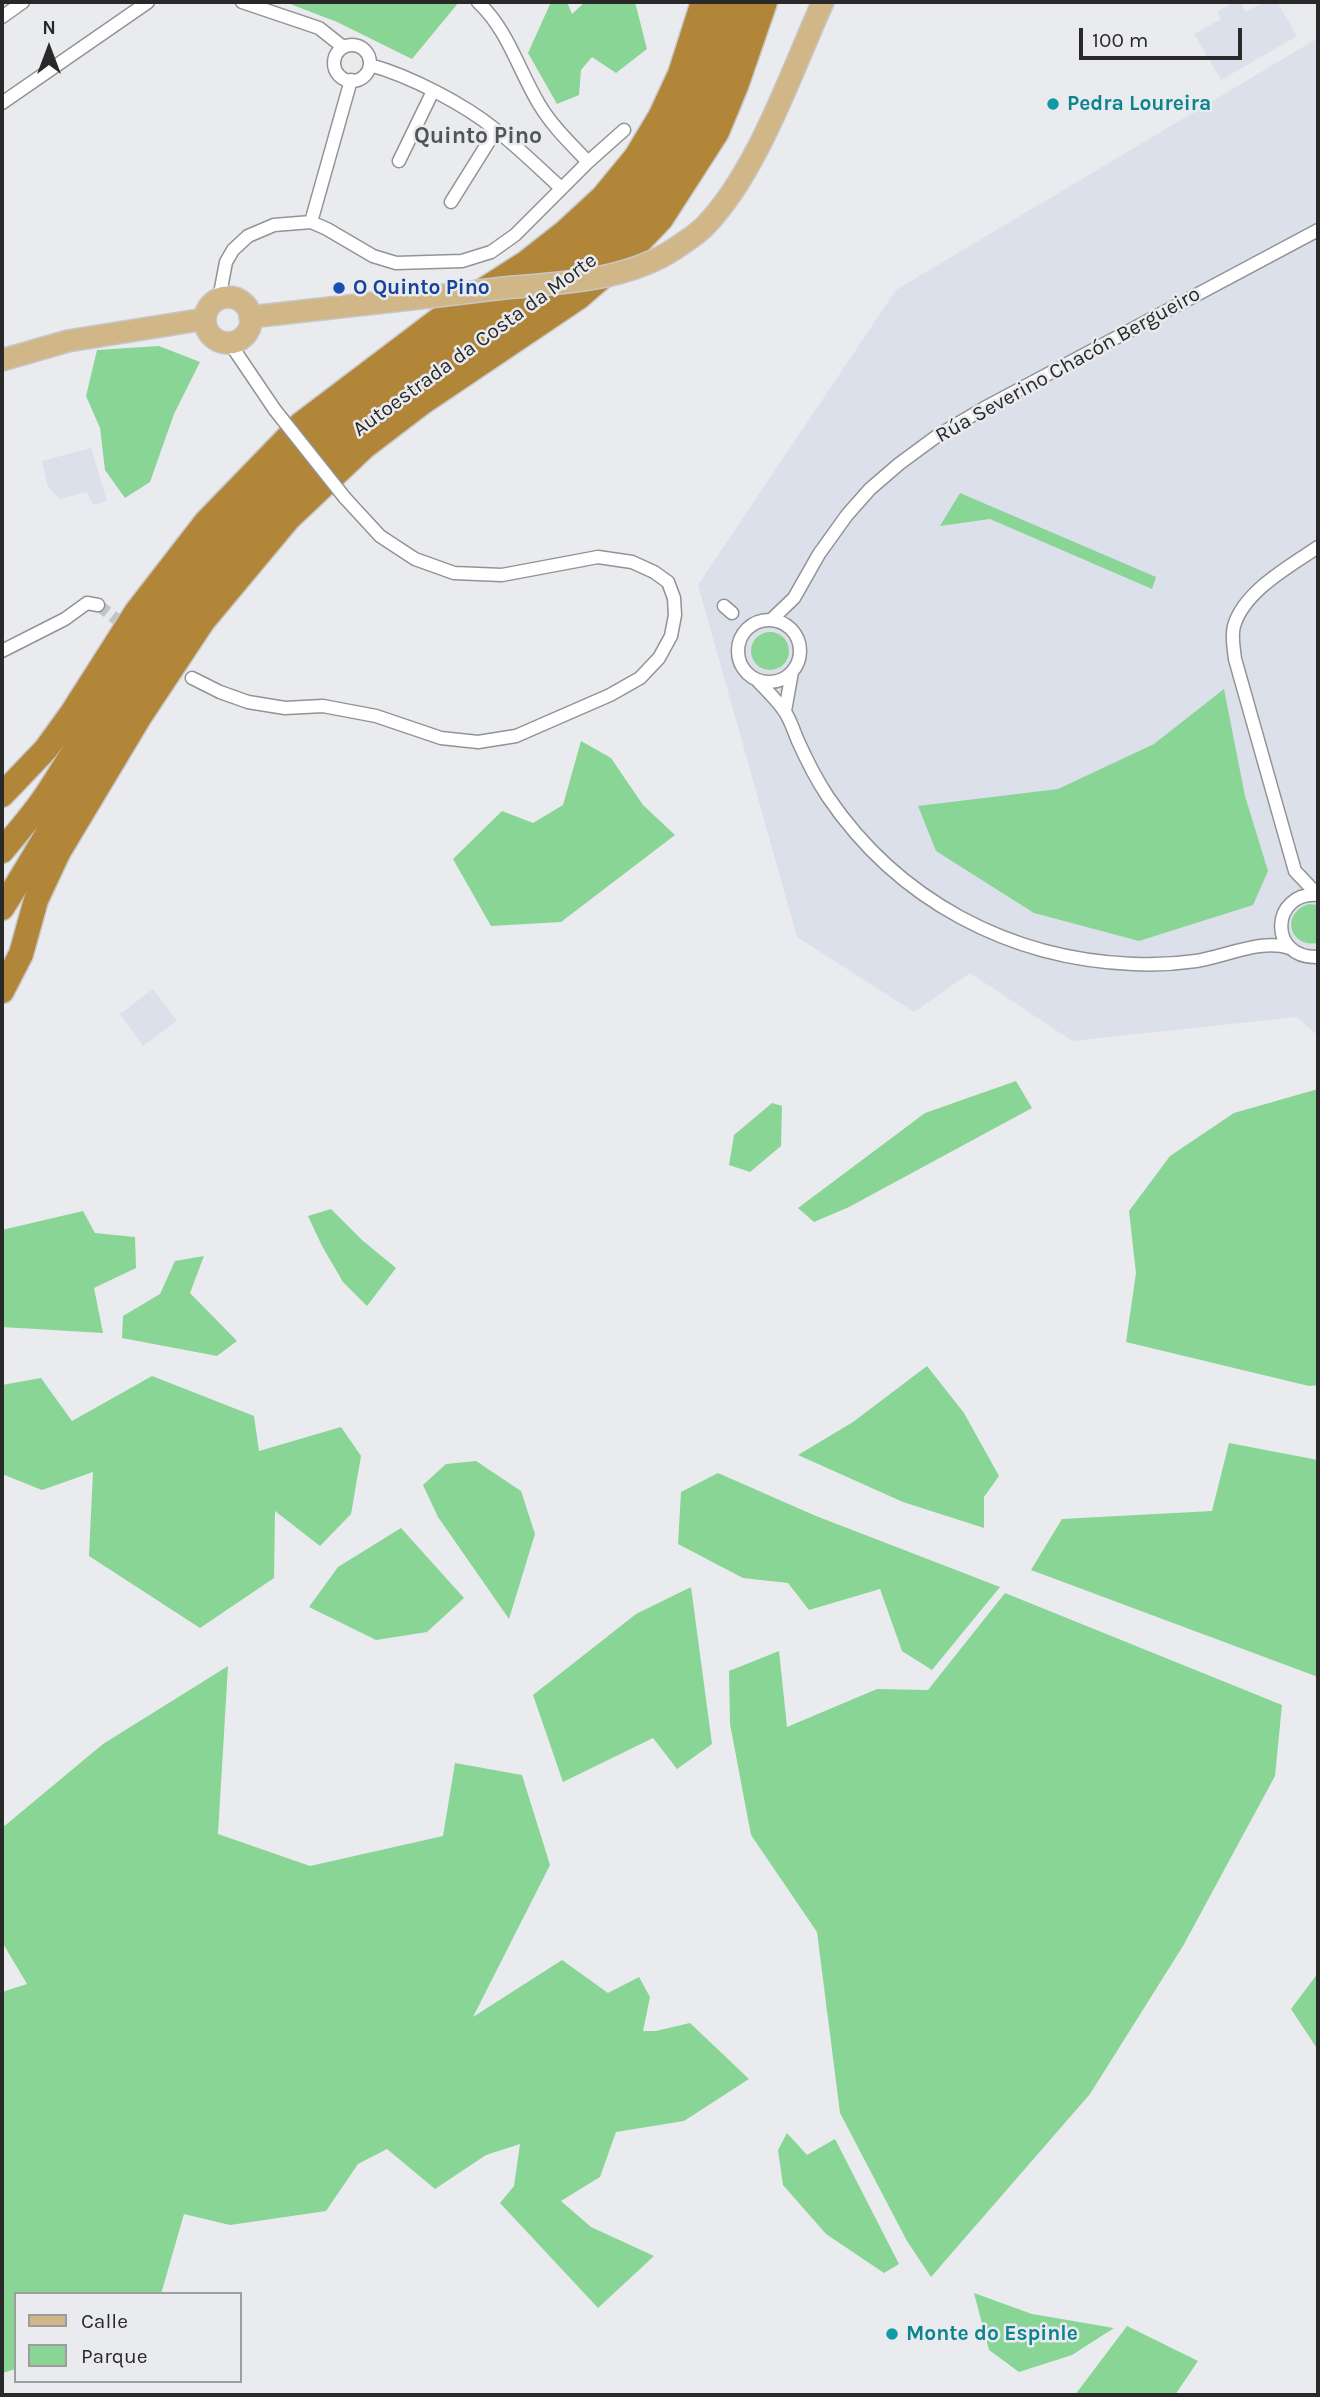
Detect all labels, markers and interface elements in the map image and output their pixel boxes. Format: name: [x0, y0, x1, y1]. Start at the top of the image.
north arrow: [14, 14, 84, 84]
scale bar: [1082, 14, 1245, 58]
text: N: [42, 17, 56, 39]
text: 100 m: [1092, 28, 1149, 52]
place label: Pedra Loureira: [1067, 91, 1211, 117]
marker: Pedra Loureira: [1045, 96, 1061, 112]
district label: Quinto Pino: [414, 122, 542, 150]
street label: Autoestrada da Costa da Morte: [348, 248, 602, 442]
place label: O Quinto Pino: [353, 275, 490, 301]
marker: O Quinto Pino: [331, 280, 347, 296]
street label: Rúa Severino Chacón Bergueiro: [931, 282, 1205, 448]
legend: [14, 2292, 242, 2383]
text: Calle: [81, 2309, 128, 2333]
place label: Monte do Espinle: [906, 2321, 1078, 2347]
marker: Monte do Espinle: [884, 2326, 900, 2342]
text: Parque: [81, 2344, 148, 2368]

